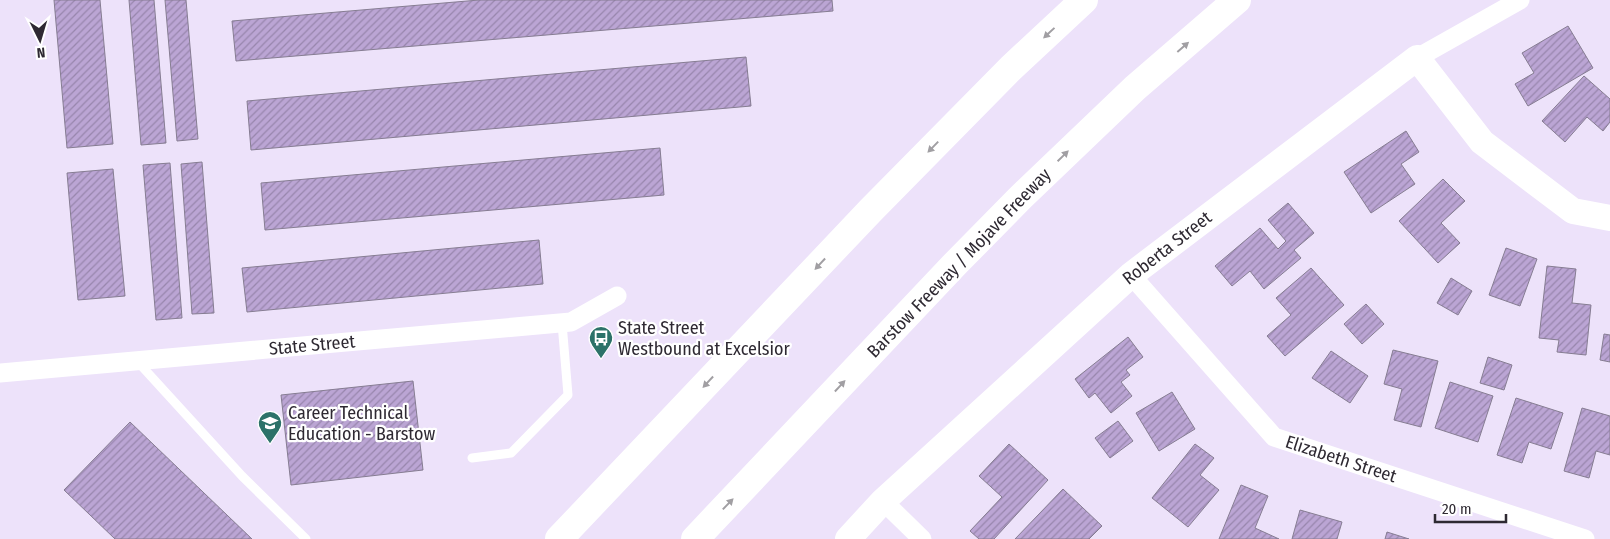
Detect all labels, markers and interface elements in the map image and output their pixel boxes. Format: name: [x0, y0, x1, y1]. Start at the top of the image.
north arrow: [15, 15, 65, 65]
one-way arrow: [1043, 27, 1055, 39]
one-way arrow: [1176, 41, 1189, 52]
text: N: [36, 44, 46, 61]
one-way arrow: [927, 141, 939, 153]
one-way arrow: [1057, 150, 1069, 162]
street label: Barstow Freeway / Mojave Freeway: [863, 164, 1055, 362]
street label: Roberta Street: [1118, 206, 1216, 290]
one-way arrow: [814, 258, 826, 270]
place label: State Street Westbound at Excelsior: [618, 317, 790, 360]
bus stop icon: State Street Westbound at Excelsior: [588, 325, 614, 359]
street label: State Street: [268, 330, 356, 360]
one-way arrow: [702, 375, 714, 387]
one-way arrow: [834, 380, 846, 392]
place label: Career Technical Education - Barstow: [288, 402, 435, 445]
school or university icon: Career Technical Education - Barstow: [257, 410, 283, 444]
street label: Elizabeth Street: [1283, 431, 1399, 487]
scale bar: [1435, 492, 1506, 524]
one-way arrow: [722, 498, 734, 510]
text: 20 m: [1442, 500, 1472, 518]

